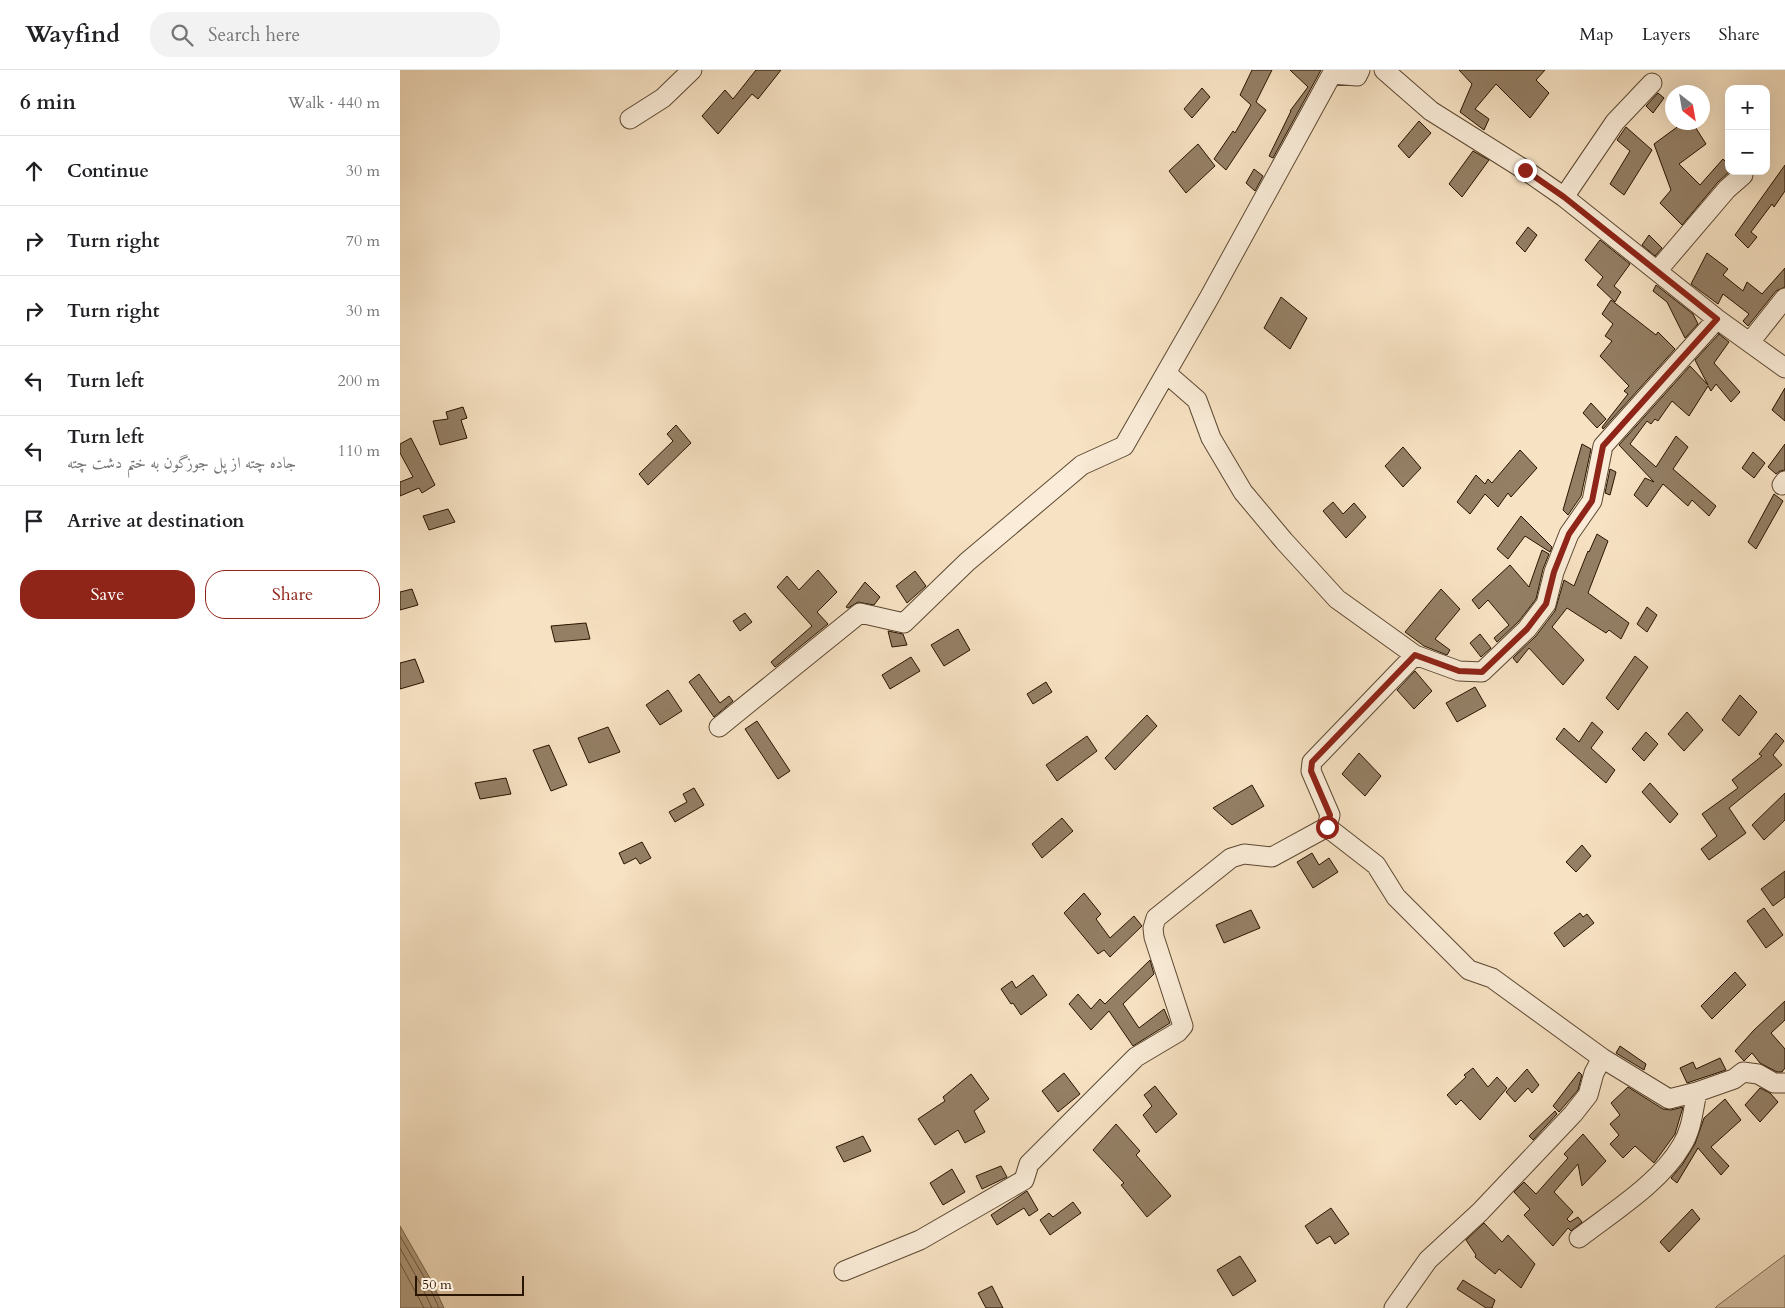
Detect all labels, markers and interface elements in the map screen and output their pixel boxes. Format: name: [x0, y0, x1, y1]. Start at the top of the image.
search box: [150, 12, 500, 57]
text: Wayfind: [25, 18, 120, 51]
icon: search: [168, 21, 196, 49]
text: Search here: [208, 22, 300, 48]
text: Map: [1579, 22, 1614, 47]
text: Layers: [1642, 22, 1691, 47]
text: Share: [1719, 22, 1760, 47]
north arrow: [1665, 85, 1710, 130]
map controls: [1725, 85, 1770, 175]
button: +: [1725, 85, 1770, 130]
text: 6 min: [20, 88, 76, 117]
text: Walk · 440 m: [288, 92, 380, 114]
button: −: [1725, 130, 1770, 175]
icon: ahead: [20, 157, 48, 185]
text: Continue: [67, 158, 149, 184]
route end: [1514, 159, 1537, 182]
text: 30 m: [346, 160, 380, 182]
icon: right: [20, 227, 48, 255]
text: Turn right: [67, 228, 159, 254]
text: 70 m: [346, 230, 380, 252]
icon: right: [20, 297, 48, 325]
text: Turn right: [67, 298, 159, 324]
text: 30 m: [346, 300, 380, 322]
icon: left: [20, 367, 48, 395]
text: Turn left: [67, 368, 144, 394]
text: 200 m: [338, 370, 380, 392]
text: Turn left: [67, 424, 144, 450]
icon: left: [20, 437, 48, 465]
text: 110 m: [338, 440, 380, 462]
text: جاده چته از پل جوزگون به ختم دشت چته: [67, 452, 296, 474]
icon: arrive: [20, 507, 48, 535]
text: Arrive at destination: [67, 508, 244, 534]
button: Save: [20, 570, 195, 619]
button: Share: [205, 570, 380, 619]
route start: [1316, 816, 1339, 839]
scale bar: [415, 1273, 524, 1296]
text: 50 m: [422, 1275, 452, 1294]

